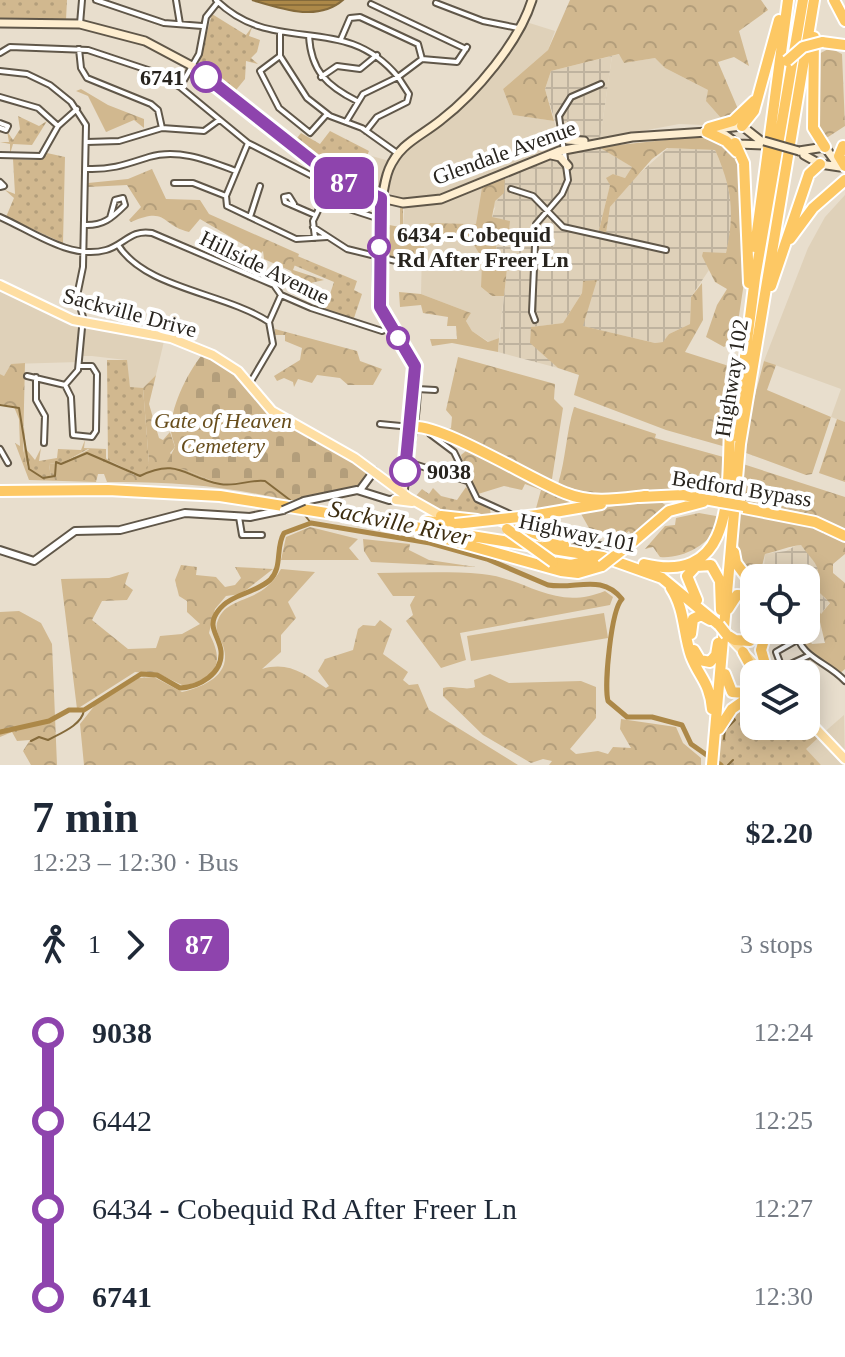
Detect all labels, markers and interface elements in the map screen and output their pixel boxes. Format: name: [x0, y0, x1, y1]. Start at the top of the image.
marker: 6741: [191, 62, 221, 92]
place label: 6741: [140, 65, 184, 90]
street label: Glendale Avenue: [429, 115, 579, 190]
line badge: 87: [308, 157, 380, 209]
text: 87: [330, 167, 358, 198]
place label: 6434 - Cobequid Rd After Freer Ln: [397, 222, 569, 272]
street label: Hillside Avenue: [196, 225, 334, 310]
marker: 6434 - Cobequid Rd After Freer Ln: [368, 236, 390, 258]
street label: Sackville Drive: [60, 283, 199, 342]
street label: Highway 102: [710, 317, 753, 439]
unlabelled marker: [387, 327, 409, 349]
park label: Gate of Heaven Cemetery: [154, 408, 292, 458]
marker: 9038: [390, 456, 420, 486]
place label: 9038: [427, 459, 471, 484]
street label: Bedford Bypass: [670, 465, 814, 512]
water label: Sackville River: [327, 495, 474, 551]
street label: Highway 101: [517, 508, 639, 557]
map controls: [740, 564, 820, 740]
button: locate: [740, 564, 820, 644]
button: layers: [740, 660, 820, 740]
text: 7 min: [32, 793, 138, 842]
text: $2.20: [746, 816, 813, 849]
text: 12:23 – 12:30 · Bus: [32, 848, 239, 877]
icon: walk: [32, 923, 76, 967]
icon: forward: [113, 923, 157, 967]
text: 87: [185, 929, 213, 960]
text: 1: [88, 930, 101, 959]
text: 3 stops: [740, 930, 813, 959]
text: 9038: [92, 1016, 152, 1049]
text: 12:24: [754, 1018, 813, 1047]
text: 6442: [92, 1104, 152, 1137]
text: 12:25: [754, 1106, 813, 1135]
text: 6434 - Cobequid Rd After Freer Ln: [92, 1192, 517, 1225]
text: 12:27: [754, 1194, 813, 1223]
text: 6741: [92, 1280, 152, 1313]
text: 12:30: [754, 1282, 813, 1311]

